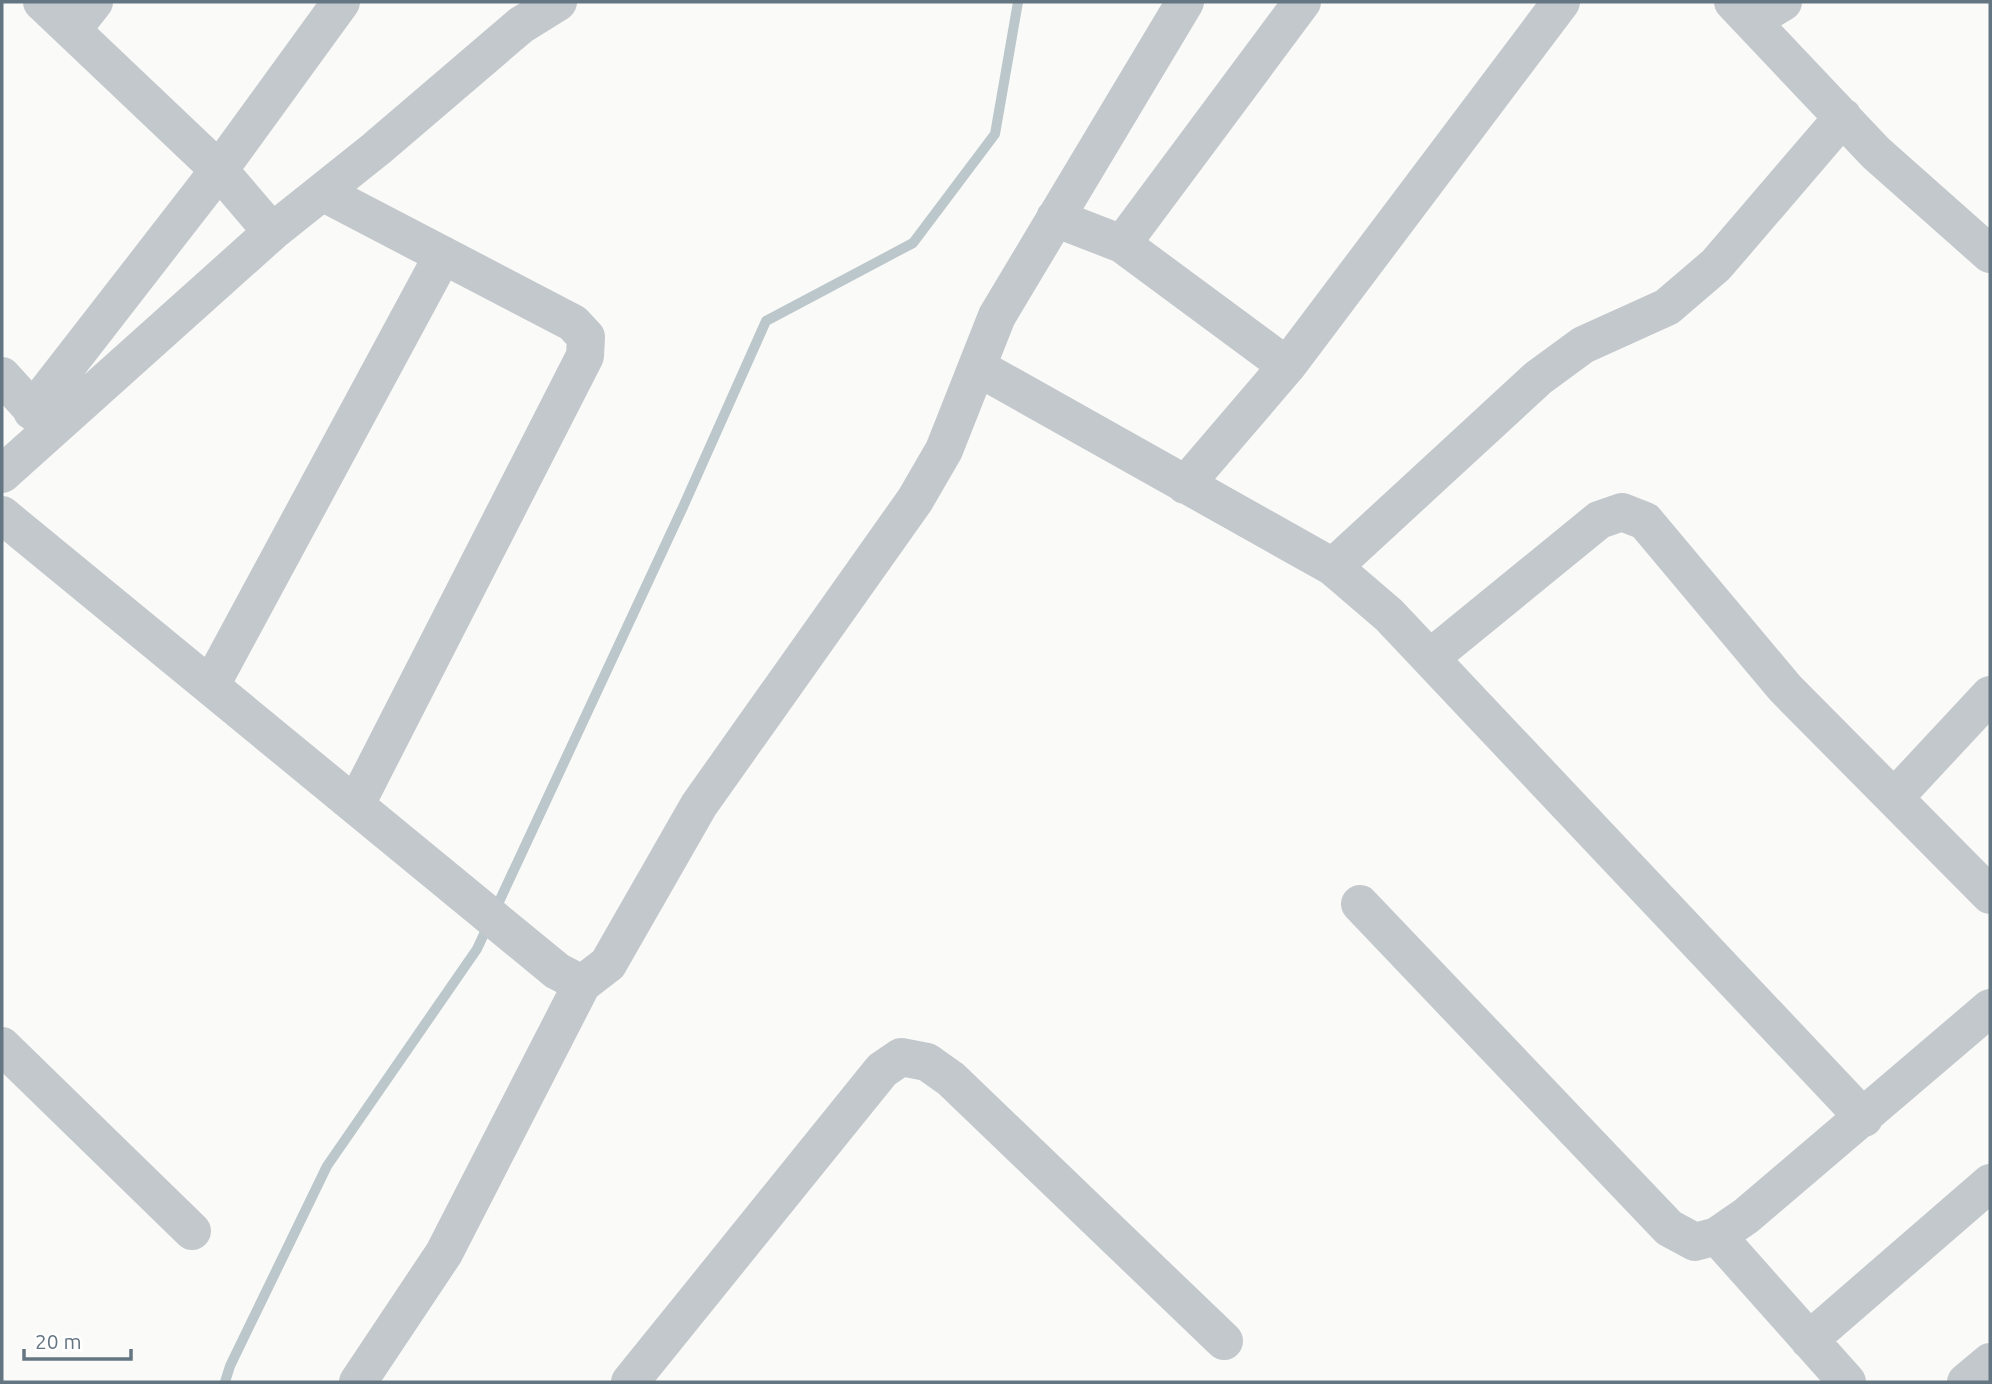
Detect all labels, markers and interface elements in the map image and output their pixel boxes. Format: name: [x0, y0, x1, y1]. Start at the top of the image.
scale bar: [24, 1318, 131, 1362]
text: 20 m: [35, 1329, 82, 1353]

